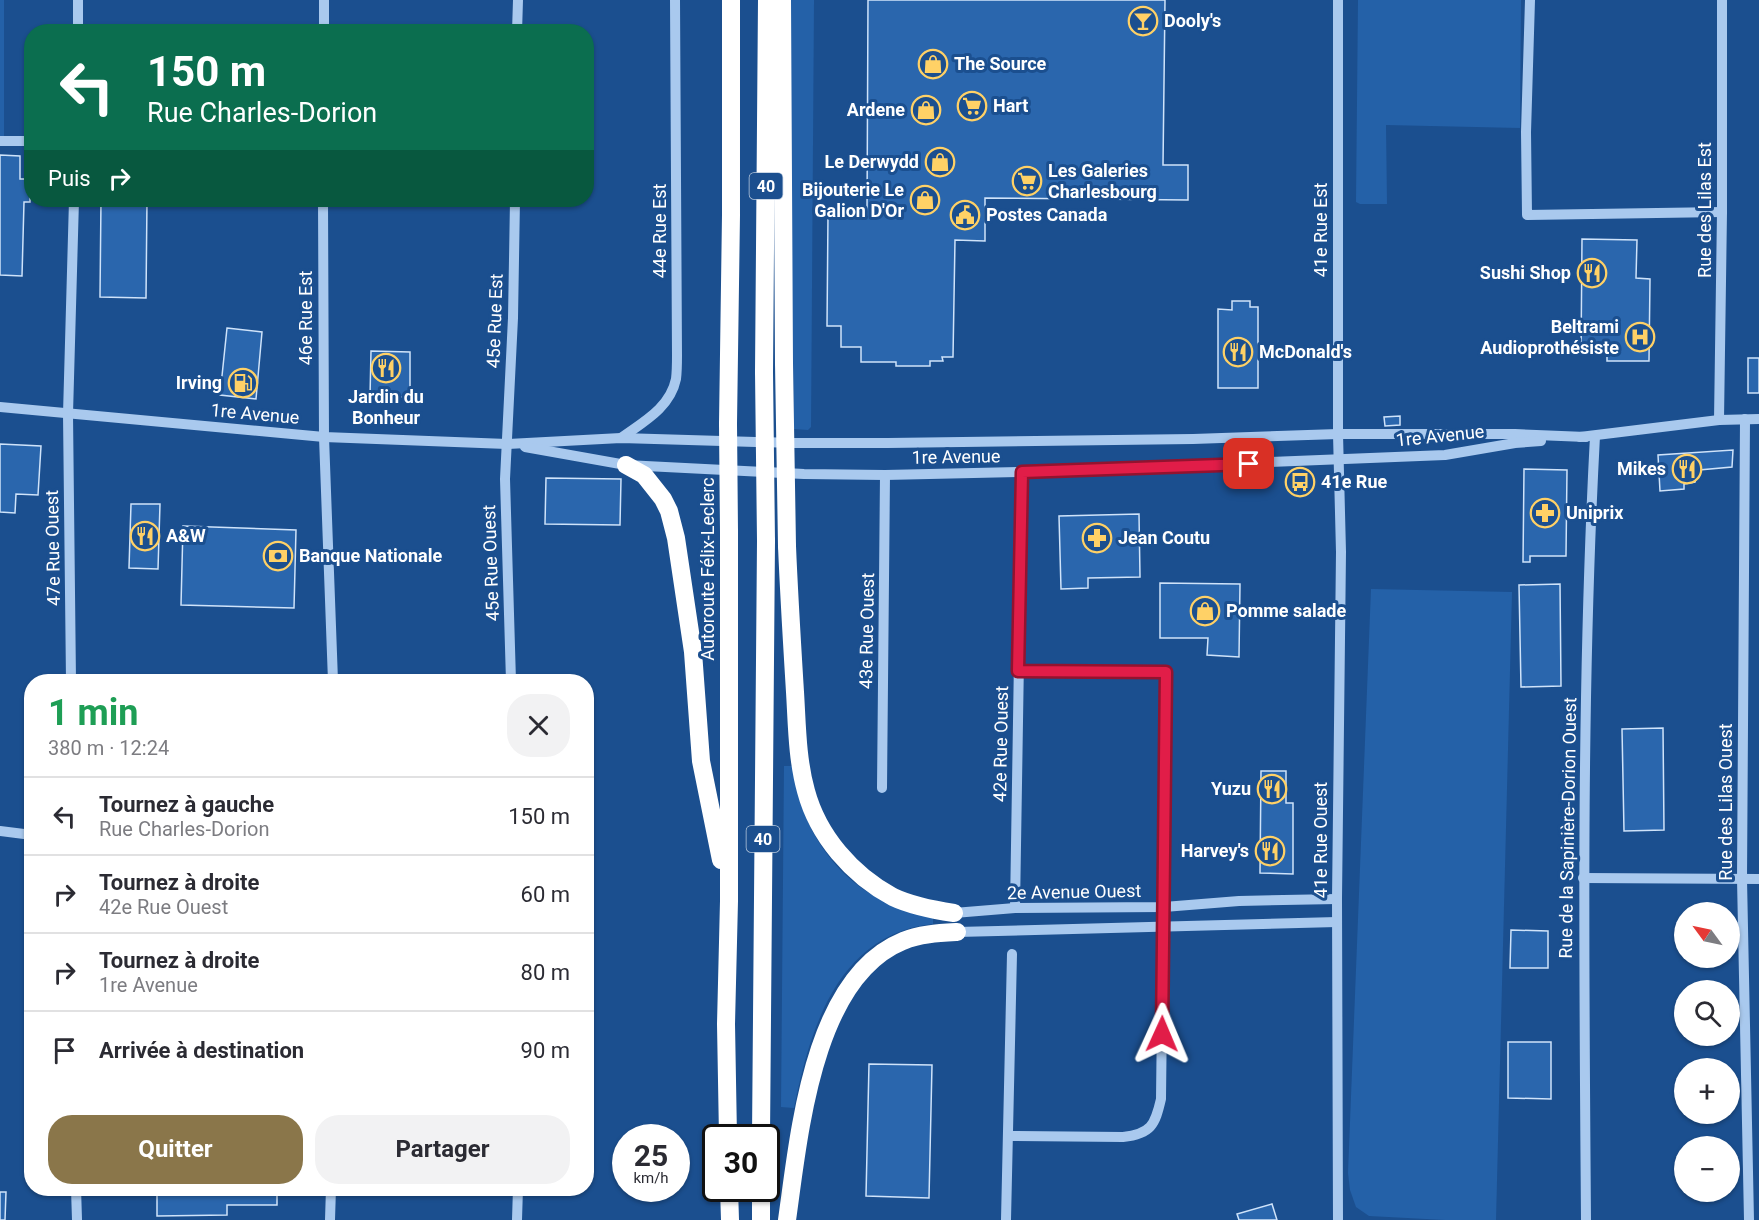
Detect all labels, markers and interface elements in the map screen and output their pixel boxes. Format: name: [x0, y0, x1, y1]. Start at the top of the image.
bar icon: Dooly's: [1127, 5, 1159, 37]
place label: Dooly's: [1164, 10, 1221, 31]
text: 150 m: [147, 47, 266, 96]
icon: left: [48, 48, 126, 126]
shop icon: The Source: [917, 48, 949, 80]
place label: The Source: [954, 53, 1047, 74]
supermarket icon: Hart: [956, 90, 988, 122]
shop icon: Ardene: [910, 94, 942, 126]
place label: Hart: [993, 95, 1028, 116]
text: Rue Charles-Dorion: [147, 97, 377, 129]
place label: Ardene: [847, 99, 905, 120]
street label: Rue des Lilas Est: [1694, 142, 1715, 278]
shop icon: Le Derwydd: [924, 146, 956, 178]
place label: Le Derwydd: [824, 151, 919, 172]
place label: Les Galeries Charlesbourg: [1048, 160, 1157, 202]
icon: right: [103, 162, 136, 195]
supermarket icon: Les Galeries Charlesbourg: [1011, 165, 1043, 197]
text: Puis: [48, 166, 91, 191]
road number: 40: [750, 173, 783, 199]
place label: Bijouterie Le Galion D'Or: [802, 179, 904, 221]
street label: 41e Rue Est: [1310, 183, 1331, 277]
street label: 44e Rue Est: [649, 184, 670, 278]
shop icon: Bijouterie Le Galion D'Or: [909, 184, 941, 216]
public building icon: Postes Canada: [949, 199, 981, 231]
place label: Postes Canada: [986, 204, 1108, 225]
restaurant icon: Sushi Shop: [1576, 257, 1608, 289]
place label: Sushi Shop: [1480, 262, 1571, 283]
street label: 46e Rue Est: [295, 271, 316, 365]
street label: 45e Rue Est: [482, 273, 507, 369]
place label: Beltrami Audioprothésiste: [1480, 316, 1619, 358]
hospital icon: Beltrami Audioprothésiste: [1624, 321, 1656, 353]
restaurant icon: McDonald's: [1222, 336, 1254, 368]
place label: McDonald's: [1259, 341, 1352, 362]
restaurant icon: Jardin du Bonheur: [370, 352, 402, 384]
fuel station icon: Irving: [227, 367, 259, 399]
place label: Irving: [176, 372, 222, 393]
place label: Jardin du Bonheur: [348, 386, 424, 428]
street label: 1re Avenue: [210, 399, 300, 428]
street label: 1re Avenue: [1395, 420, 1485, 451]
pin: [1223, 438, 1274, 489]
street label: 1re Avenue: [911, 445, 1001, 468]
icon: arrive: [1232, 447, 1265, 480]
restaurant icon: Mikes: [1671, 453, 1703, 485]
place label: Mikes: [1617, 458, 1666, 479]
bus stop icon: 41e Rue: [1284, 466, 1316, 498]
place label: 41e Rue: [1321, 471, 1387, 492]
street label: Autoroute Félix-Leclerc: [697, 477, 718, 661]
street label: 47e Rue Ouest: [41, 490, 64, 606]
pharmacy icon: Uniprix: [1529, 497, 1561, 529]
place label: Uniprix: [1566, 502, 1624, 523]
street label: 45e Rue Ouest: [478, 504, 503, 621]
restaurant icon: A&W: [129, 520, 161, 552]
pharmacy icon: Jean Coutu: [1081, 522, 1113, 554]
place label: A&W: [166, 525, 206, 546]
place label: Jean Coutu: [1118, 527, 1210, 548]
bank icon: Banque Nationale: [262, 540, 294, 572]
place label: Banque Nationale: [299, 545, 442, 566]
street label: 43e Rue Ouest: [855, 573, 878, 689]
shop icon: Pomme salade: [1189, 595, 1221, 627]
place label: Pomme salade: [1226, 600, 1346, 621]
street label: 42e Rue Ouest: [989, 686, 1012, 802]
text: 1 min: [48, 692, 139, 734]
button: close: [507, 694, 570, 757]
street label: Rue de la Sapinière-Dorion Ouest: [1555, 697, 1580, 959]
street label: Rue des Lilas Ouest: [1715, 723, 1736, 881]
text: 380 m · 12:24: [48, 736, 169, 760]
restaurant icon: Yuzu: [1256, 773, 1288, 805]
place label: Yuzu: [1211, 778, 1251, 799]
street label: 41e Rue Ouest: [1310, 782, 1331, 898]
text: Tournez à gauche: [99, 792, 274, 817]
icon: left: [48, 800, 81, 833]
text: 150 m: [508, 804, 570, 829]
text: Rue Charles-Dorion: [99, 817, 270, 841]
road number: 40: [746, 826, 780, 852]
restaurant icon: Harvey's: [1254, 835, 1286, 867]
place label: Harvey's: [1181, 840, 1249, 861]
text: Tournez à droite: [99, 870, 259, 895]
icon: right: [48, 878, 81, 911]
street label: 2e Avenue Ouest: [1007, 880, 1142, 903]
text: 60 m: [521, 882, 570, 907]
text: 42e Rue Ouest: [99, 895, 228, 919]
north arrow: [1674, 902, 1740, 968]
map controls: [1674, 902, 1740, 1202]
text: Tournez à droite: [99, 948, 259, 973]
icon: right: [48, 956, 81, 989]
text: 80 m: [521, 960, 570, 985]
text: 1re Avenue: [99, 973, 198, 997]
button: search: [1674, 980, 1740, 1046]
position arrow: [1130, 1002, 1194, 1066]
icon: arrive: [48, 1034, 81, 1067]
text: Arrivée à destination: [99, 1038, 304, 1063]
text: 90 m: [521, 1038, 570, 1063]
button: +: [1674, 1058, 1740, 1124]
button: Quitter: [48, 1115, 303, 1184]
button: Partager: [315, 1115, 570, 1184]
speed limit sign: 30: [702, 1124, 780, 1202]
button: −: [1674, 1136, 1740, 1202]
text: 25: [634, 1138, 668, 1173]
text: km/h: [633, 1169, 669, 1187]

